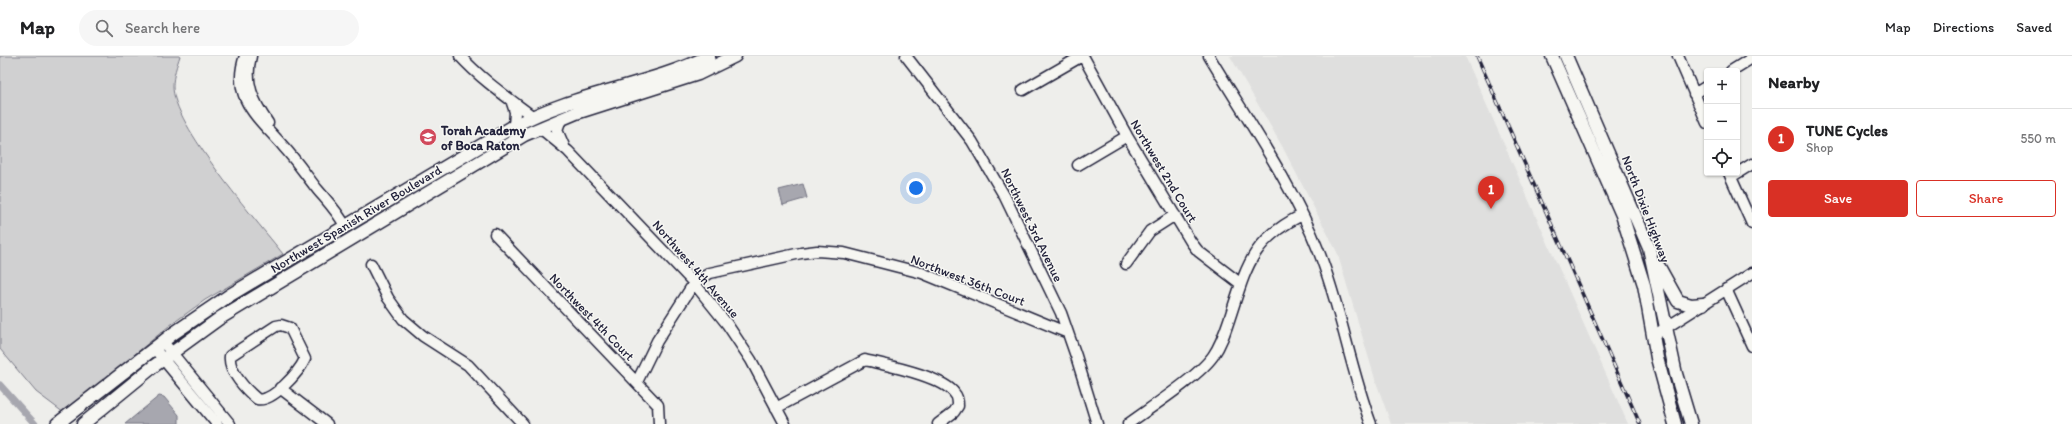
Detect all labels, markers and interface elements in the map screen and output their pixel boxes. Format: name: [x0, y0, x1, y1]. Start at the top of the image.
search box: [79, 10, 359, 46]
text: Map: [20, 16, 55, 39]
icon: search: [93, 17, 115, 39]
text: Search here: [125, 19, 200, 37]
text: Map: [1885, 19, 1911, 36]
text: Directions: [1933, 19, 1994, 36]
text: Saved: [2016, 19, 2052, 36]
map controls: [1704, 68, 1740, 176]
button: +: [1704, 68, 1740, 104]
text: Nearby: [1768, 72, 1820, 92]
button: −: [1704, 104, 1740, 140]
street label: Northwest 2nd Court: [1127, 117, 1201, 225]
text: TUNE Cycles: [1806, 122, 1888, 140]
place label: Torah Academy of Boca Raton: [440, 123, 527, 153]
school or university icon: Torah Academy of Boca Raton: [418, 127, 438, 147]
text: 1: [1778, 131, 1784, 146]
text: 550 m: [2020, 131, 2056, 146]
button: locate: [1704, 140, 1740, 176]
text: Shop: [1806, 140, 1833, 155]
street label: North Dixie Highway: [1619, 153, 1673, 265]
street label: Northwest Spanish River Boulevard: [268, 162, 444, 276]
street label: Northwest 3rd Avenue: [998, 166, 1066, 284]
pin: 1: [1478, 176, 1504, 209]
your location: [906, 178, 926, 198]
button: Save: [1768, 180, 1908, 217]
button: Share: [1916, 180, 2056, 217]
street label: Northwest 4th Avenue: [649, 217, 743, 321]
street label: Northwest 36th Court: [909, 251, 1028, 309]
street label: Northwest 4th Court: [547, 270, 638, 364]

